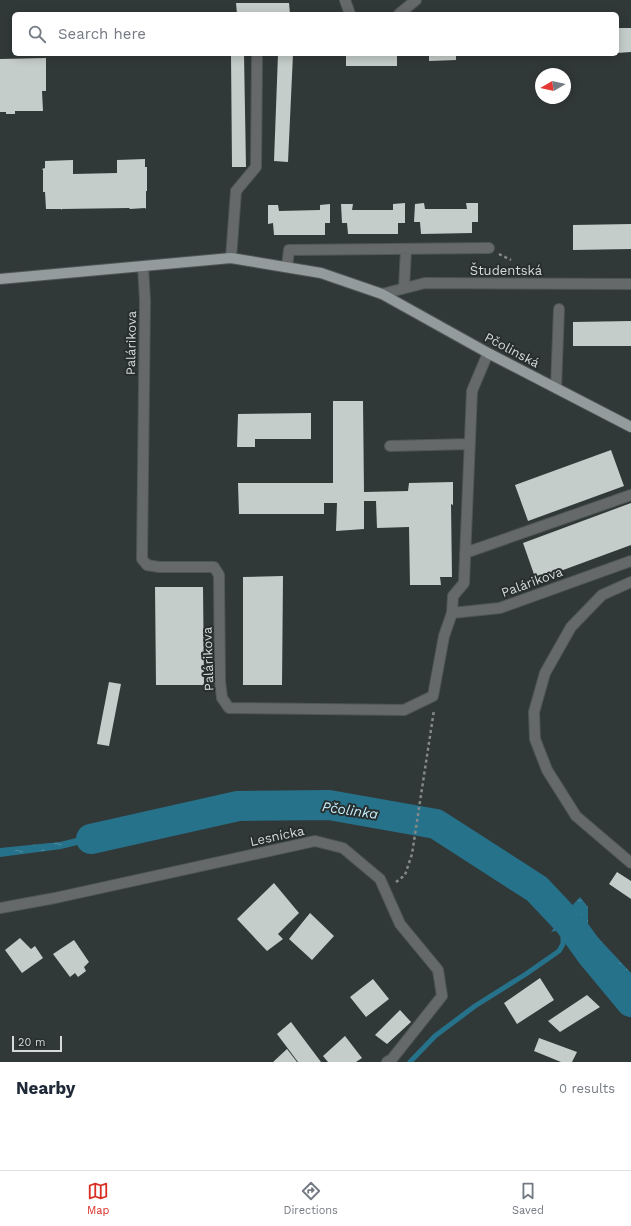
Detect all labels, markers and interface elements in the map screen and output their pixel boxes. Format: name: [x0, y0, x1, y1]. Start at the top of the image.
search box: [12, 12, 619, 56]
icon: search: [26, 23, 48, 45]
text: Search here: [58, 25, 146, 43]
north arrow: [535, 68, 571, 104]
street label: Študentská: [470, 262, 543, 278]
street label: Palárikova: [123, 310, 139, 375]
street label: Pčolinská: [482, 329, 542, 371]
street label: Palárikova: [499, 564, 565, 600]
street label: Palárikova: [199, 626, 217, 691]
water label: Pčolinka: [321, 798, 379, 822]
street label: Lesnícka: [248, 823, 306, 849]
scale bar: [12, 1034, 62, 1053]
text: 20 m: [18, 1036, 46, 1049]
text: Nearby: [16, 1078, 75, 1098]
text: 0 results: [559, 1081, 615, 1096]
tab: Map: [87, 1180, 109, 1217]
tab: Directions: [284, 1180, 338, 1217]
tab: Saved: [512, 1180, 544, 1217]

